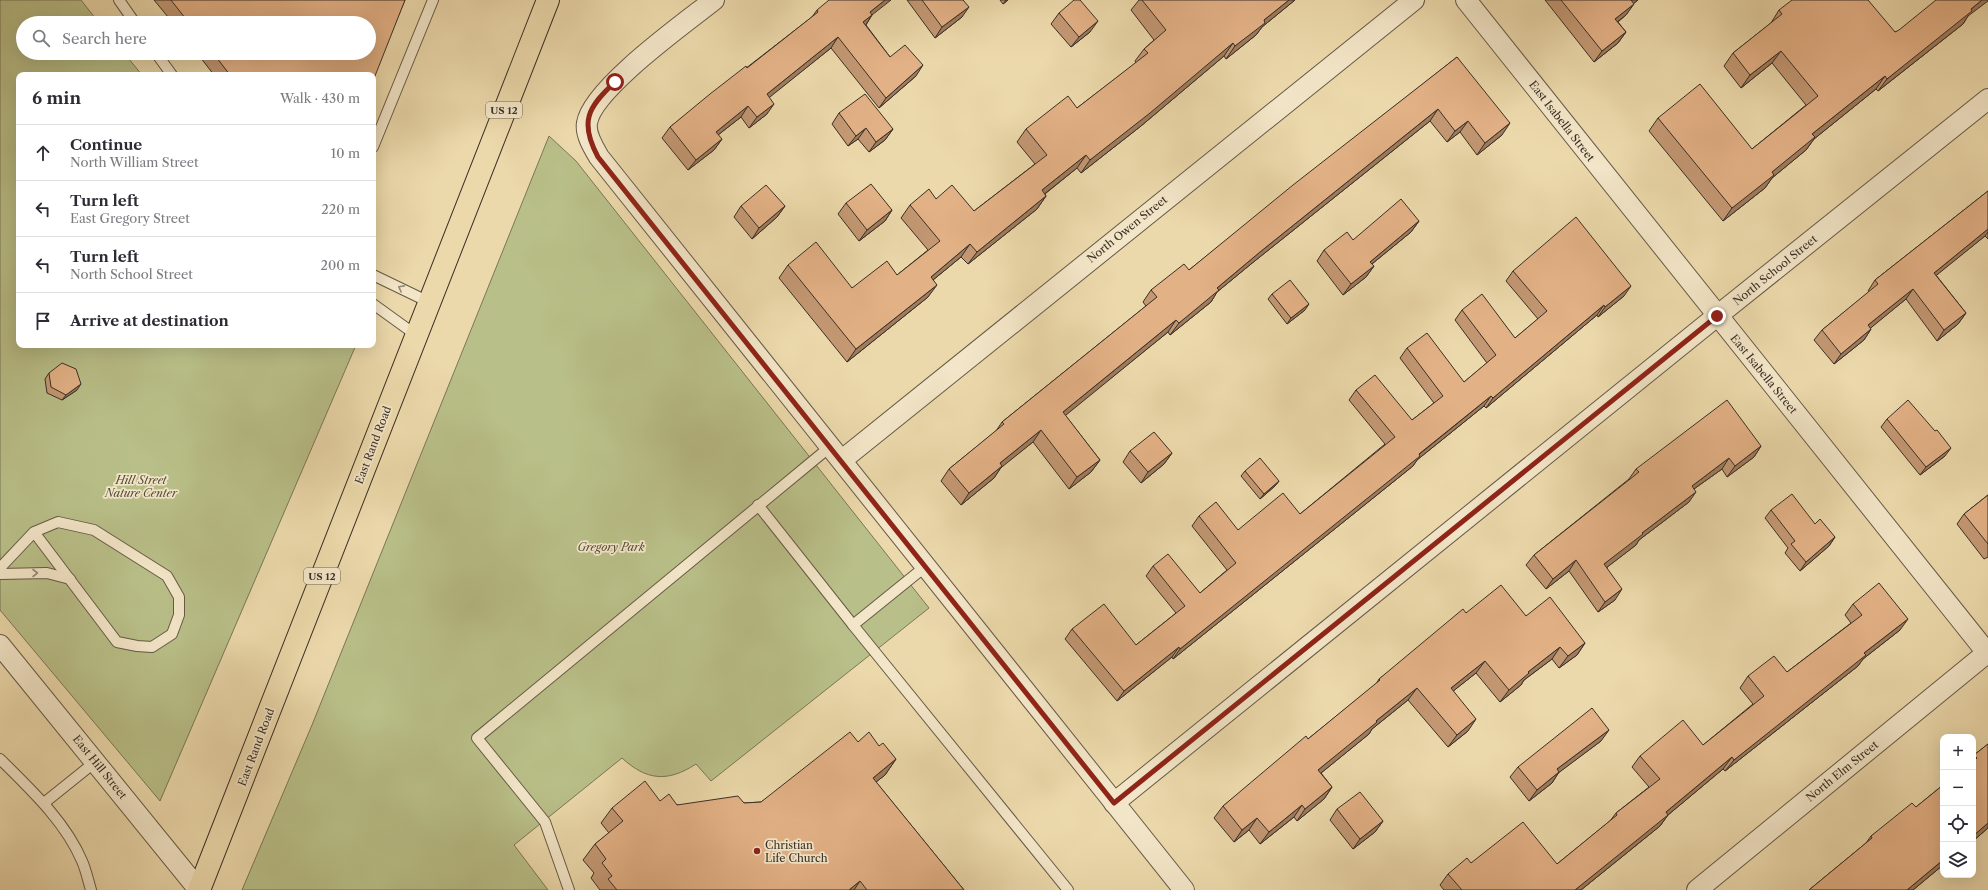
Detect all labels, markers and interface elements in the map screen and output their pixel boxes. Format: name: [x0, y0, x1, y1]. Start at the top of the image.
search box: [16, 16, 376, 60]
icon: search: [30, 27, 52, 49]
text: Search here: [62, 29, 147, 48]
route start: [606, 73, 624, 91]
street label: East Isabella Street: [1526, 78, 1598, 164]
text: 6 min: [32, 88, 81, 108]
text: Walk · 430 m: [280, 90, 360, 106]
road number: US 12: [486, 102, 522, 118]
text: Continue: [70, 135, 142, 154]
icon: ahead: [32, 142, 54, 164]
text: 10 m: [331, 145, 360, 161]
text: North William Street: [70, 154, 199, 170]
text: Turn left: [70, 191, 139, 210]
street label: North Owen Street: [1084, 192, 1170, 266]
icon: left: [32, 198, 54, 220]
text: 220 m: [321, 201, 360, 217]
text: East Gregory Street: [70, 210, 190, 226]
street label: North School Street: [1730, 232, 1820, 308]
text: Turn left: [70, 247, 139, 266]
icon: left: [32, 254, 54, 276]
text: 200 m: [320, 257, 360, 273]
text: North School Street: [70, 266, 193, 282]
one-way arrow: [398, 285, 405, 292]
route end: [1708, 307, 1726, 325]
icon: arrive: [32, 310, 54, 332]
text: Arrive at destination: [70, 311, 229, 330]
street label: East Isabella Street: [1727, 331, 1801, 417]
street label: East Rand Road: [352, 404, 394, 486]
park label: Hill Street Nature Center: [104, 473, 178, 500]
park label: Gregory Park: [577, 540, 645, 554]
road number: US 12: [304, 568, 340, 584]
one-way arrow: [32, 569, 38, 577]
street label: East Rand Road: [235, 706, 277, 788]
street label: East Hill Street: [70, 732, 130, 802]
map controls: [1940, 734, 1976, 878]
button: +: [1940, 734, 1976, 770]
street label: North Elm Street: [1803, 737, 1881, 804]
button: −: [1940, 770, 1976, 806]
button: locate: [1940, 806, 1976, 842]
place label: Christian Life Church: [765, 838, 828, 865]
button: layers: [1940, 842, 1976, 878]
marker: Christian Life Church: [752, 846, 762, 856]

